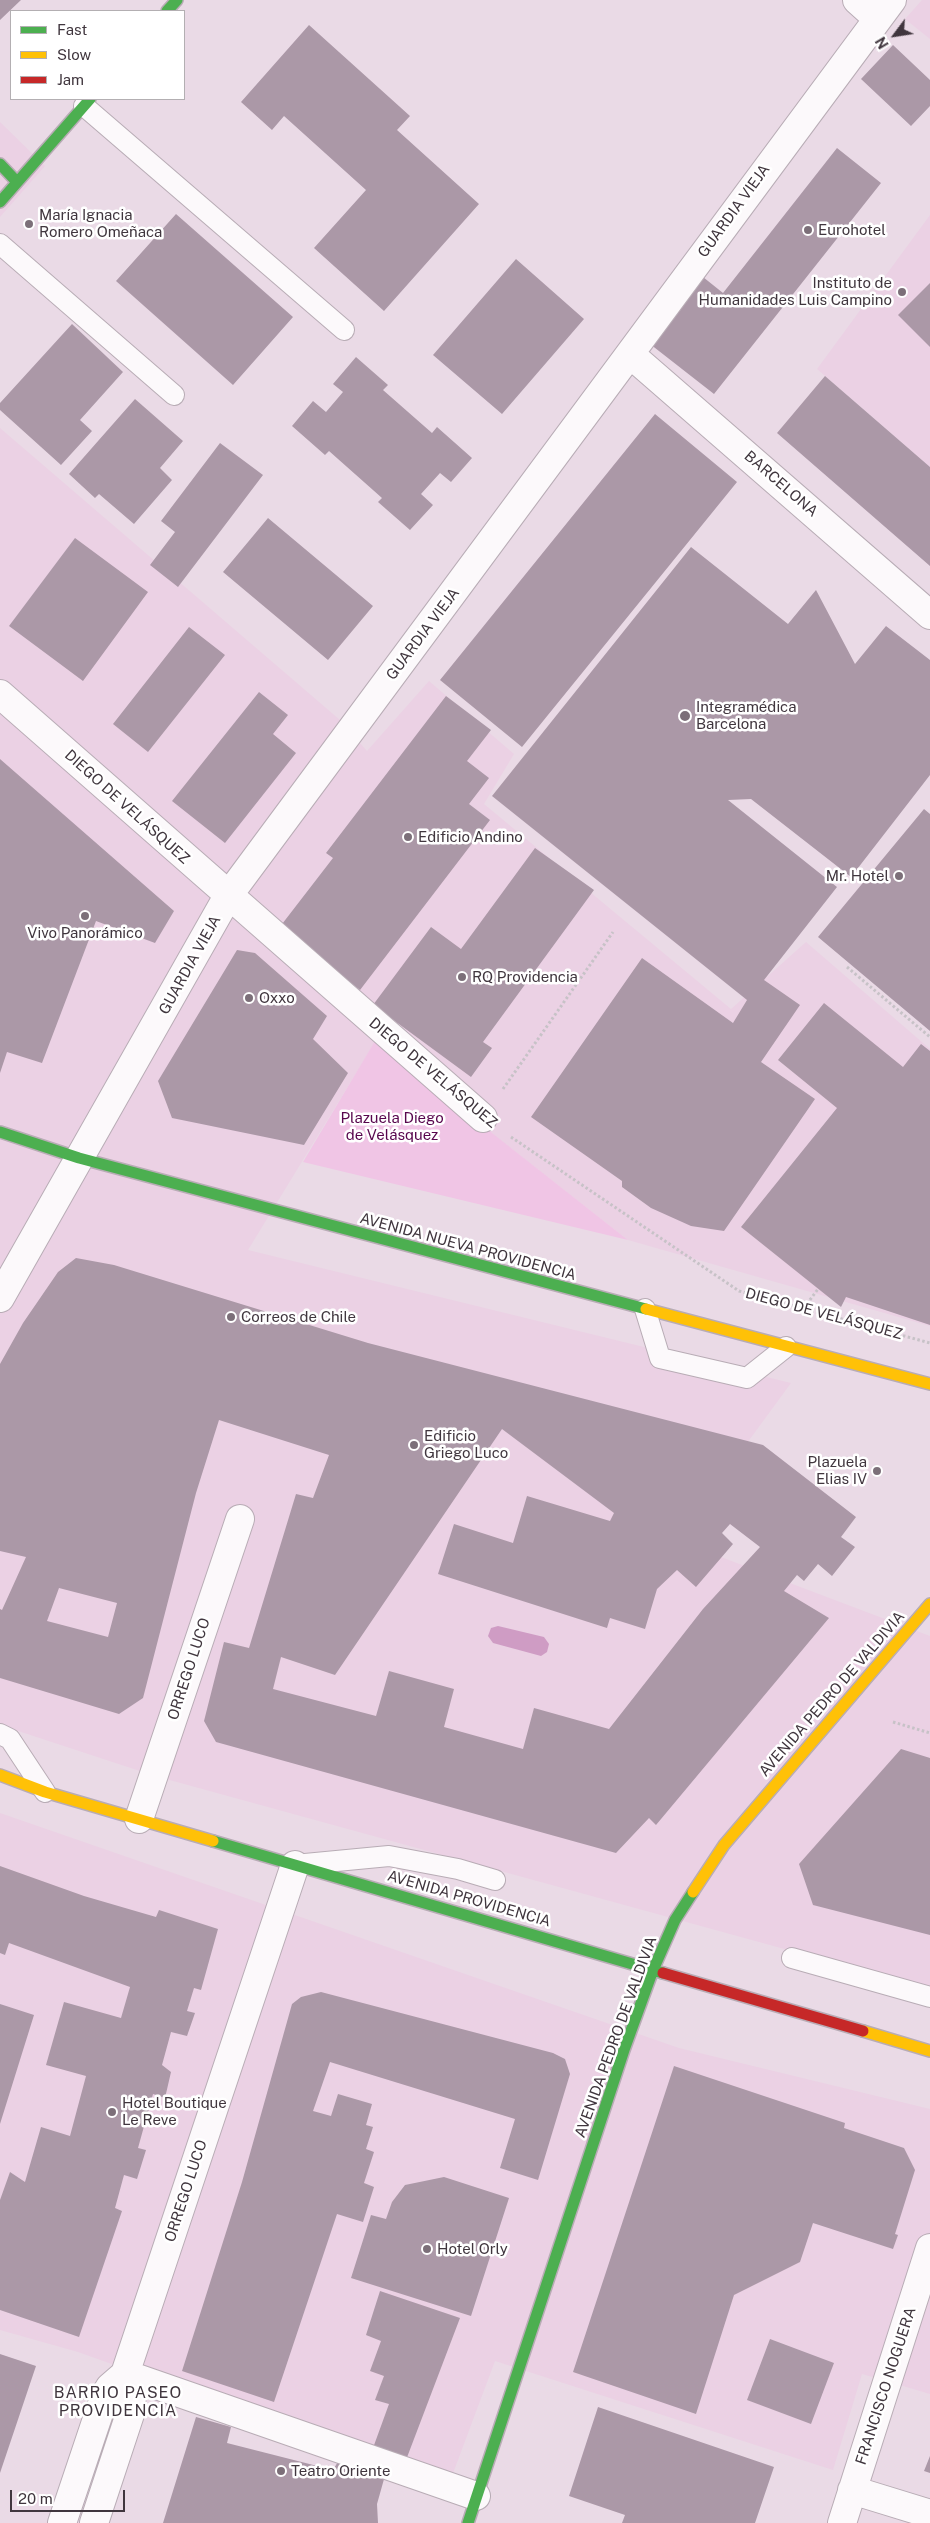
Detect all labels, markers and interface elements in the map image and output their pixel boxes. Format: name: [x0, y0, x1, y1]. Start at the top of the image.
legend: [10, 10, 185, 100]
north arrow: [870, 10, 920, 60]
text: Fast: [57, 21, 87, 38]
text: N: [872, 34, 892, 52]
text: Slow: [57, 46, 91, 63]
text: Jam: [57, 71, 84, 88]
street label: GUARDIA VIEJA: [694, 161, 774, 261]
place label: María Ignacia Romero Omeñaca: [39, 206, 162, 241]
marker: María Ignacia Romero Omeñaca: [23, 218, 35, 230]
place label: Eurohotel: [818, 221, 886, 239]
marker: Eurohotel: [802, 224, 814, 236]
place label: Instituto de Humanidades Luis Campino: [698, 274, 892, 309]
marker: Instituto de Humanidades Luis Campino: [896, 286, 908, 298]
street label: BARCELONA: [740, 447, 822, 521]
street label: GUARDIA VIEJA: [383, 584, 463, 684]
place label: Integramédica Barcelona: [696, 698, 796, 733]
marker: Integramédica Barcelona: [678, 709, 692, 723]
street label: DIEGO DE VELÁSQUEZ: [61, 746, 193, 868]
place label: Edificio Andino: [418, 828, 523, 846]
marker: Edificio Andino: [402, 831, 414, 843]
place label: Mr. Hotel: [826, 867, 889, 885]
marker: Mr. Hotel: [893, 870, 905, 882]
marker: Vivo Panorámico: [79, 910, 91, 922]
street label: GUARDIA VIEJA: [155, 912, 225, 1018]
place label: Vivo Panorámico: [27, 924, 143, 942]
place label: RQ Providencia: [472, 968, 578, 986]
marker: RQ Providencia: [456, 971, 468, 983]
place label: Oxxo: [259, 989, 295, 1007]
marker: Oxxo: [243, 992, 255, 1004]
street label: DIEGO DE VELÁSQUEZ: [365, 1014, 501, 1132]
park label: Plazuela Diego de Velásquez: [340, 1109, 444, 1144]
street label: AVENIDA NUEVA PROVIDENCIA: [358, 1209, 578, 1285]
street label: DIEGO DE VELÁSQUEZ: [743, 1284, 905, 1344]
place label: Correos de Chile: [241, 1308, 356, 1326]
marker: Correos de Chile: [225, 1311, 237, 1323]
place label: Edificio Griego Luco: [424, 1427, 508, 1462]
marker: Edificio Griego Luco: [408, 1439, 420, 1451]
place label: Plazuela Elias IV: [808, 1453, 867, 1488]
marker: Plazuela Elias IV: [871, 1465, 883, 1477]
street label: AVENIDA PEDRO DE VALDIVIA: [755, 1608, 909, 1780]
street label: ORREGO LUCO: [164, 1616, 214, 1722]
street label: AVENIDA PROVIDENCIA: [385, 1867, 553, 1931]
street label: AVENIDA PEDRO DE VALDIVIA: [571, 1934, 661, 2140]
place label: Hotel Boutique Le Reve: [122, 2094, 227, 2129]
marker: Hotel Boutique Le Reve: [106, 2106, 118, 2118]
street label: ORREGO LUCO: [161, 2138, 211, 2244]
place label: Hotel Orly: [437, 2240, 508, 2258]
marker: Hotel Orly: [421, 2243, 433, 2255]
street label: FRANCISCO NOGUERA: [852, 2305, 920, 2467]
district label: BARRIO PASEO PROVIDENCIA: [52, 2383, 184, 2421]
place label: Teatro Oriente: [291, 2462, 390, 2480]
marker: Teatro Oriente: [275, 2465, 287, 2477]
scale bar: [12, 2480, 128, 2512]
text: 20 m: [18, 2490, 53, 2507]

